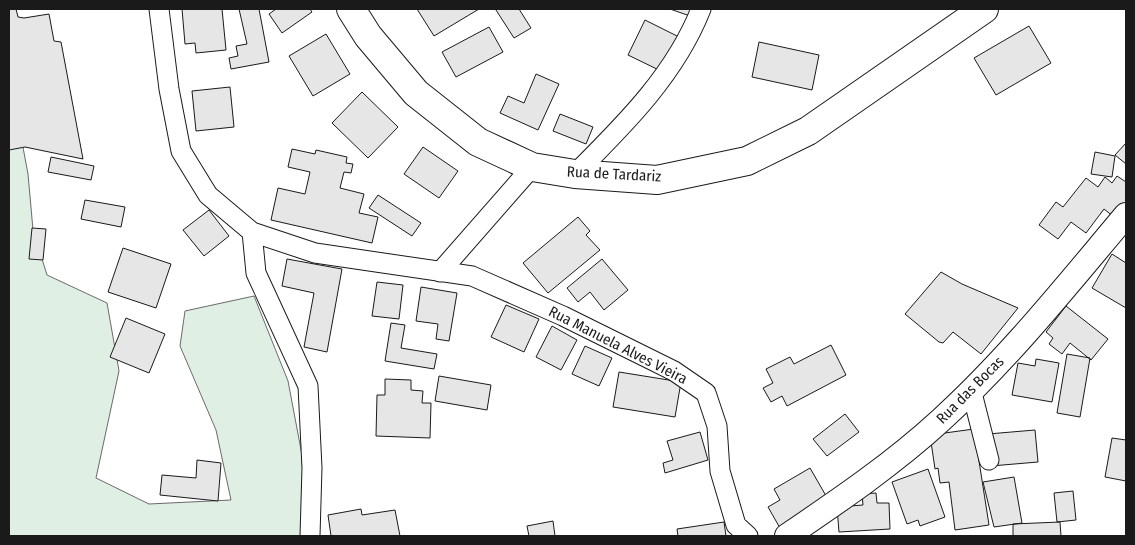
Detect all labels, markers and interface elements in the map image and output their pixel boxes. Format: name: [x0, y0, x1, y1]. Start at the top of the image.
street label: Rua de Tardariz: [566, 163, 662, 185]
street label: Rua Manuela Alves Vieira: [546, 302, 690, 388]
street label: Rua das Bocas: [932, 352, 1008, 428]

